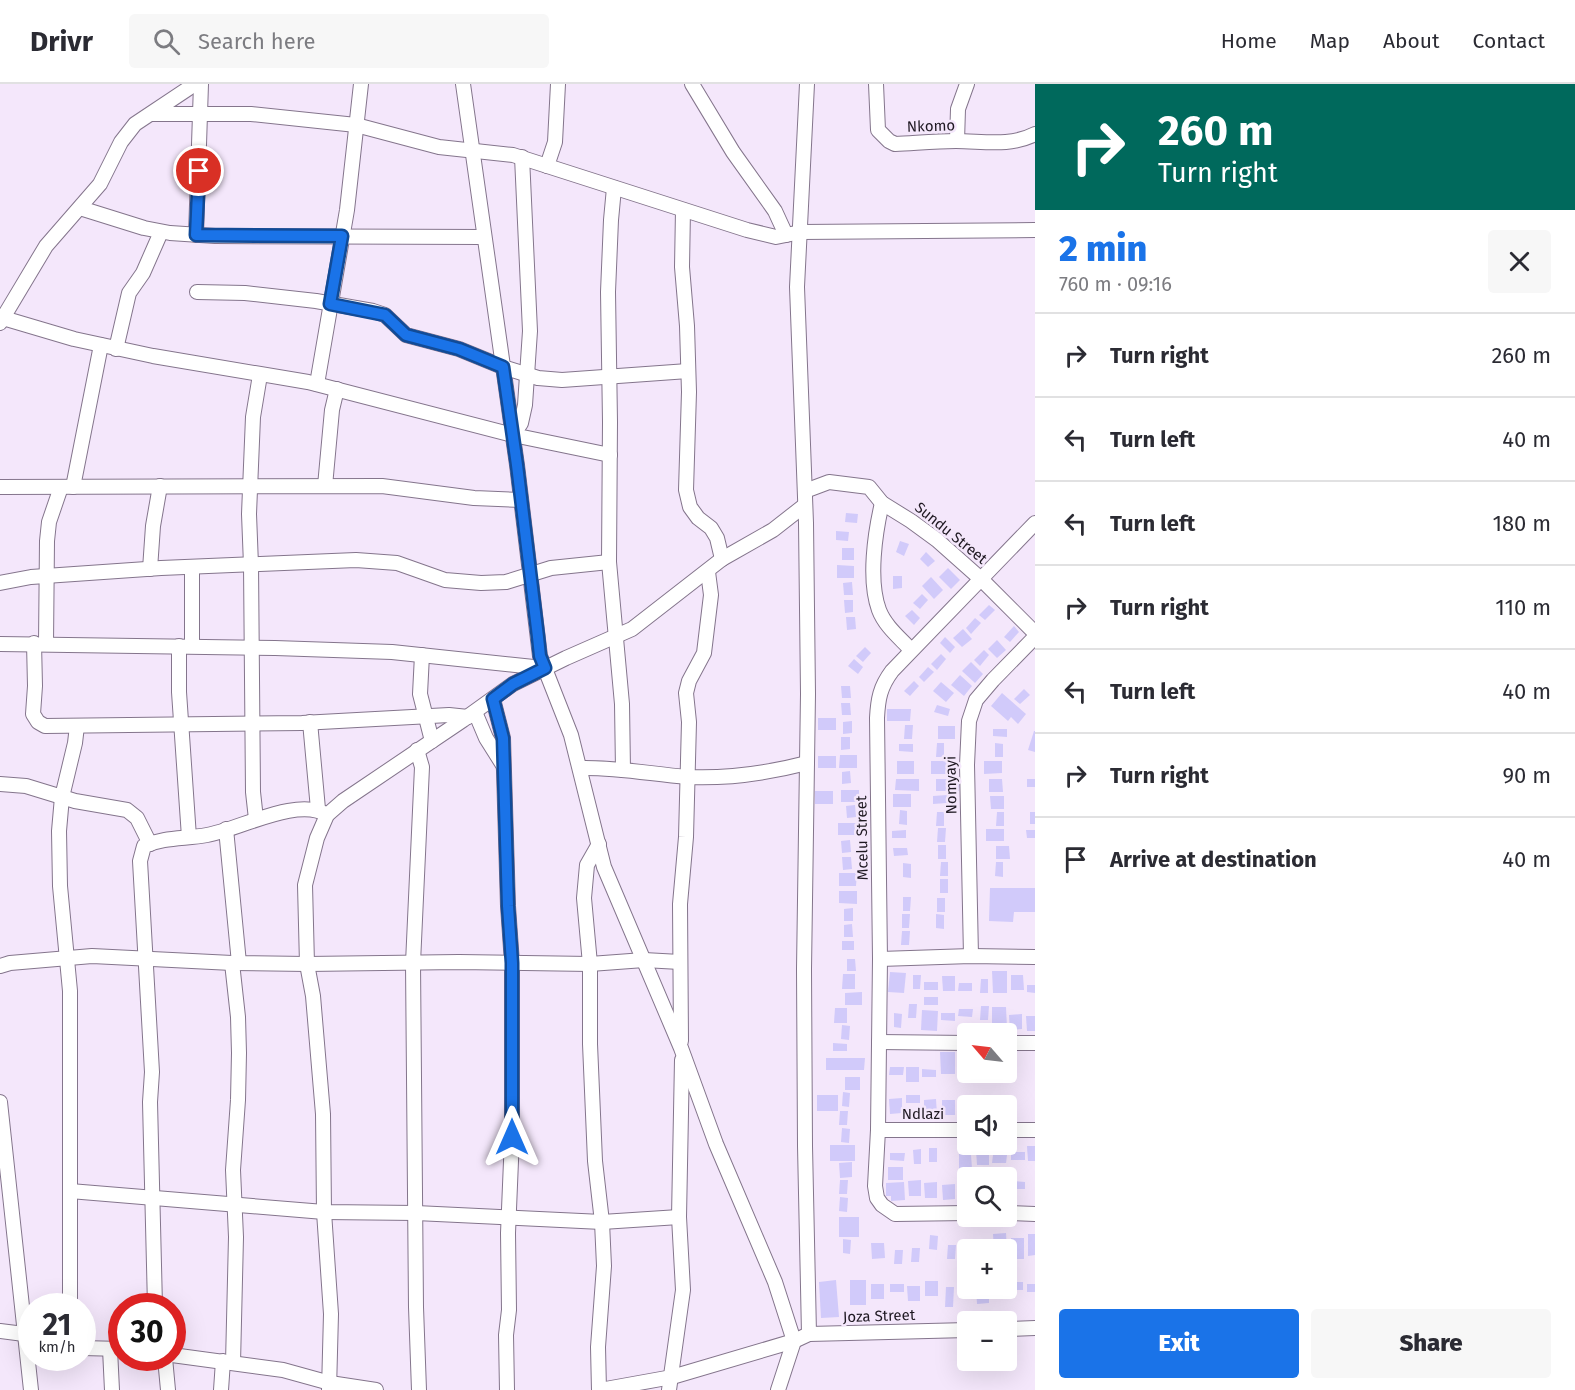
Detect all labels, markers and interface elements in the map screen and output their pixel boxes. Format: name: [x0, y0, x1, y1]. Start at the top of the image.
search box: [129, 14, 549, 68]
text: Drivr: [30, 25, 93, 58]
icon: search: [150, 25, 183, 58]
text: Search here: [198, 28, 315, 55]
text: Home: [1221, 28, 1277, 54]
text: Map: [1310, 28, 1350, 54]
text: About: [1383, 28, 1440, 54]
text: Contact: [1473, 28, 1545, 54]
text: 260 m: [1158, 106, 1273, 156]
icon: right: [1059, 108, 1137, 186]
street label: Nkomo: [907, 116, 955, 136]
pin: [173, 145, 224, 196]
icon: arrive: [182, 154, 215, 187]
text: Turn right: [1158, 157, 1278, 189]
text: 2 min: [1059, 227, 1147, 271]
button: close: [1488, 230, 1551, 293]
text: 760 m · 09:16: [1059, 272, 1172, 296]
icon: right: [1059, 339, 1092, 372]
text: Turn right: [1110, 342, 1209, 369]
text: 260 m: [1491, 342, 1551, 369]
icon: left: [1059, 423, 1092, 456]
text: Turn left: [1110, 426, 1195, 453]
text: 40 m: [1502, 426, 1551, 453]
street label: Sundu Street: [911, 498, 991, 568]
icon: left: [1059, 507, 1092, 540]
text: Turn left: [1110, 510, 1195, 537]
text: 180 m: [1492, 510, 1551, 537]
icon: right: [1059, 591, 1092, 624]
text: Turn right: [1110, 594, 1209, 621]
text: 110 m: [1495, 594, 1551, 621]
icon: left: [1059, 675, 1092, 708]
text: Turn left: [1110, 678, 1195, 705]
text: 40 m: [1502, 678, 1551, 705]
street label: Nomyayi: [941, 756, 961, 814]
icon: right: [1059, 759, 1092, 792]
text: Turn right: [1110, 762, 1209, 789]
text: 90 m: [1502, 762, 1551, 789]
street label: Mcelu Street: [852, 795, 872, 880]
icon: arrive: [1059, 843, 1092, 876]
text: Arrive at destination: [1110, 846, 1317, 873]
text: 40 m: [1502, 846, 1551, 873]
north arrow: [957, 1023, 1017, 1083]
map controls: [957, 1023, 1017, 1371]
button: sound: [957, 1095, 1017, 1155]
position arrow: [480, 1105, 544, 1169]
street label: Ndlazi: [902, 1105, 944, 1123]
button: search: [957, 1167, 1017, 1227]
button: +: [957, 1239, 1017, 1299]
speed limit sign: 30: [108, 1293, 186, 1371]
street label: Joza Street: [843, 1306, 916, 1326]
text: 21: [43, 1307, 71, 1343]
button: Exit: [1059, 1309, 1299, 1378]
button: Share: [1311, 1309, 1551, 1378]
button: −: [957, 1311, 1017, 1371]
text: km/h: [38, 1338, 76, 1356]

